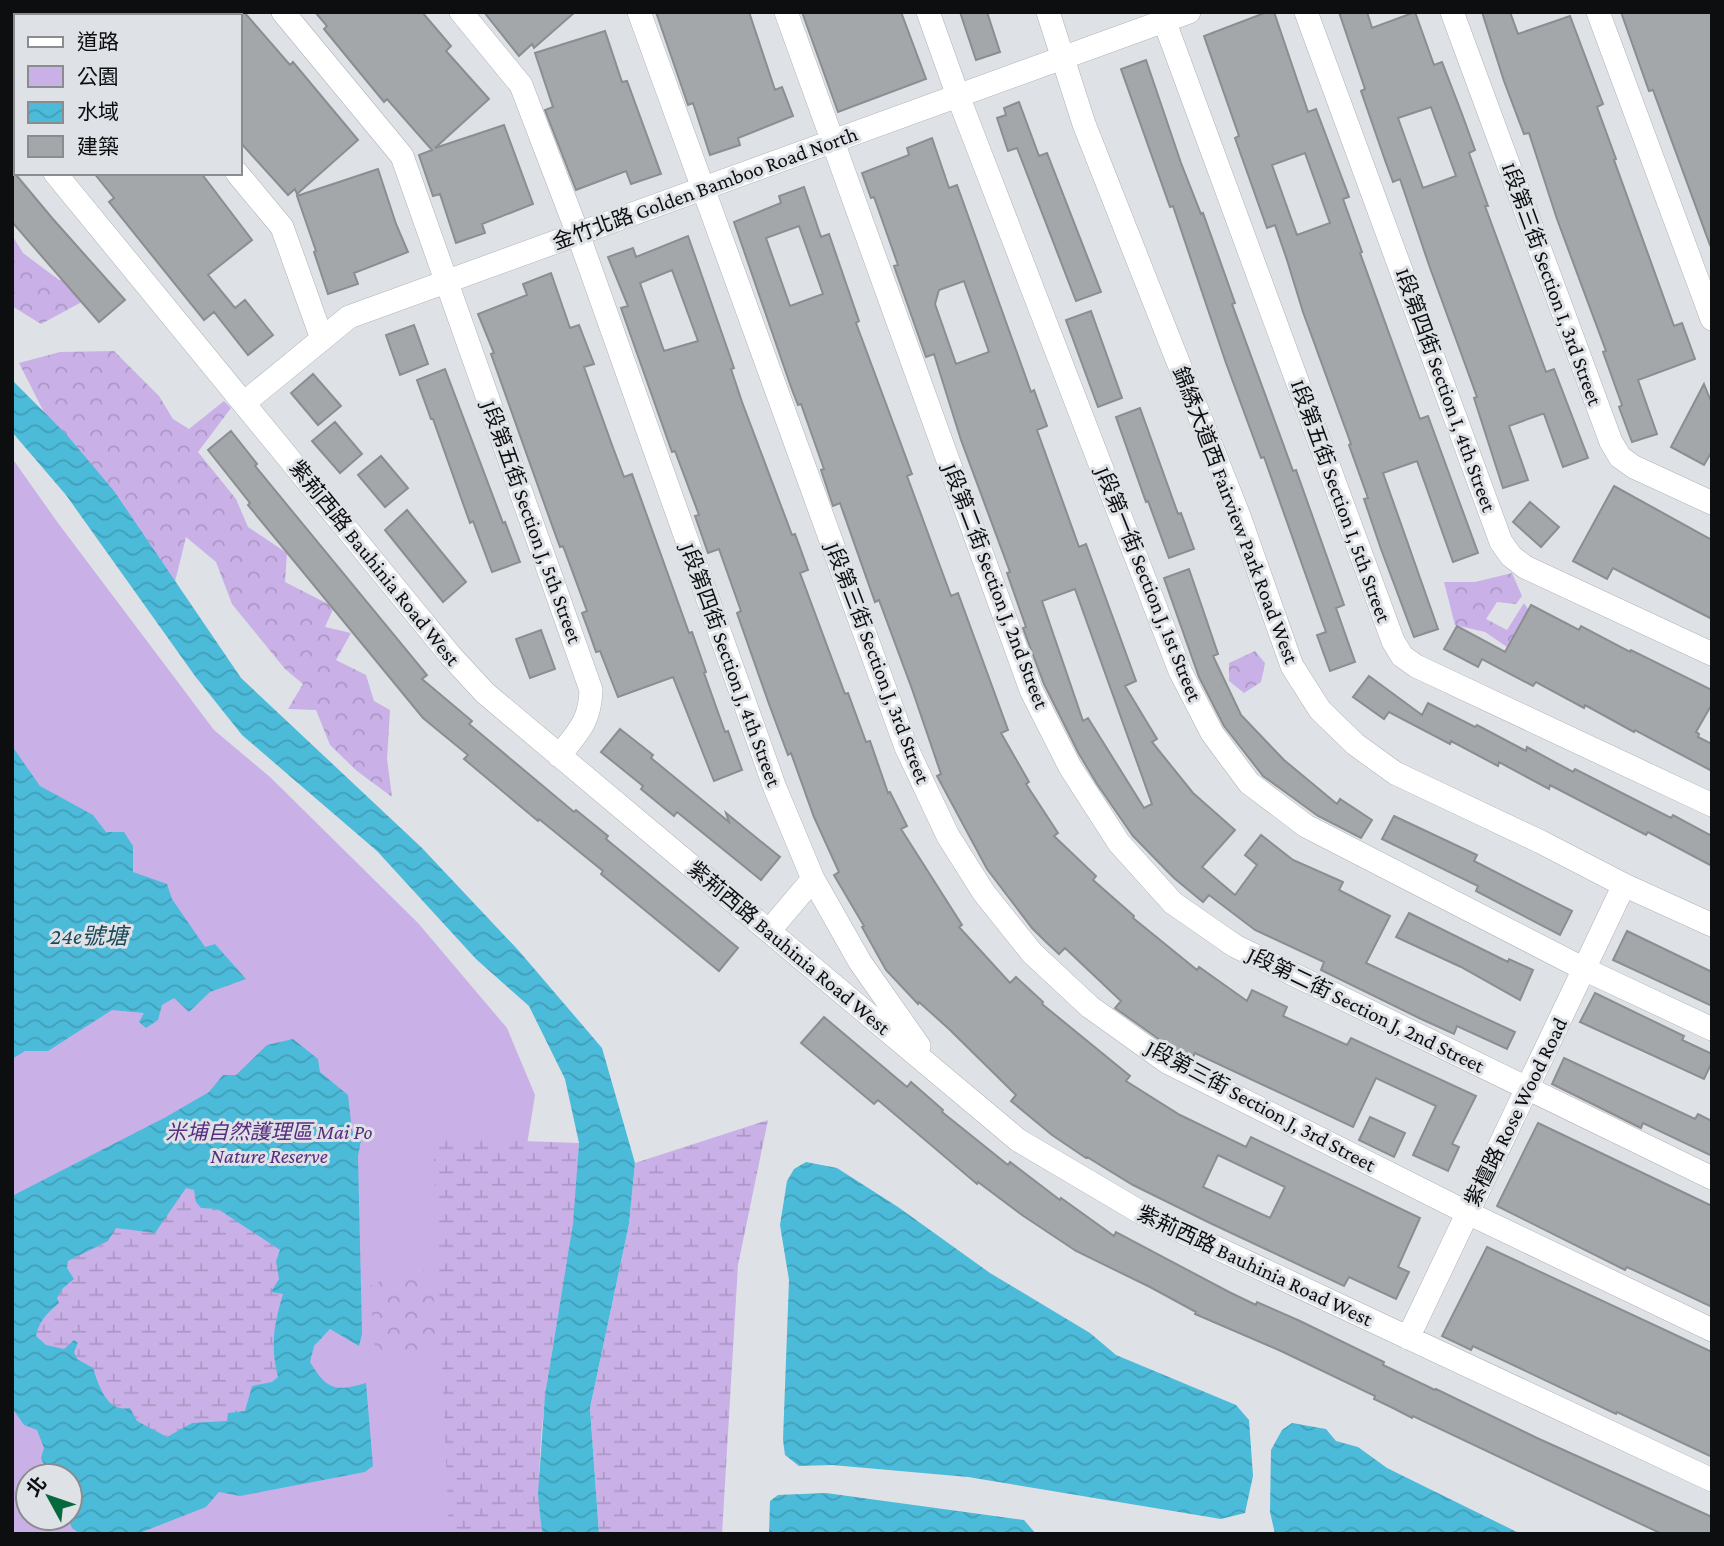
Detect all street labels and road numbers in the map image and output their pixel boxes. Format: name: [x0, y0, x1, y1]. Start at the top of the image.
street label: 金竹北路 Golden Bamboo Road North: [549, 122, 861, 254]
street label: I段第三街 Section I, 3rd Street: [1497, 159, 1607, 410]
street label: I段第四街 Section I, 4th Street: [1391, 265, 1502, 516]
street label: 錦綉大道西 Fairview Park Road West: [1168, 363, 1304, 668]
street label: I段第五街 Section I, 5th Street: [1286, 376, 1396, 627]
street label: J段第五街 Section J, 5th Street: [476, 396, 587, 647]
street label: 紫荊西路 Bauhinia Road West: [285, 456, 466, 671]
street label: J段第二街 Section J, 2nd Street: [937, 458, 1054, 713]
street label: J段第一街 Section J, 1st Street: [1090, 462, 1207, 706]
street label: J段第三街 Section J, 3rd Street: [820, 537, 935, 788]
street label: J段第四街 Section J, 4th Street: [675, 538, 787, 791]
street label: 紫荊西路 Bauhinia Road West: [683, 856, 896, 1040]
street label: J段第二街 Section J, 2nd Street: [1242, 941, 1489, 1078]
street label: 紫檀路 Rose Wood Road: [1460, 1014, 1572, 1210]
street label: J段第三街 Section J, 3rd Street: [1140, 1034, 1381, 1177]
street label: 紫荊西路 Bauhinia Road West: [1134, 1201, 1377, 1332]

